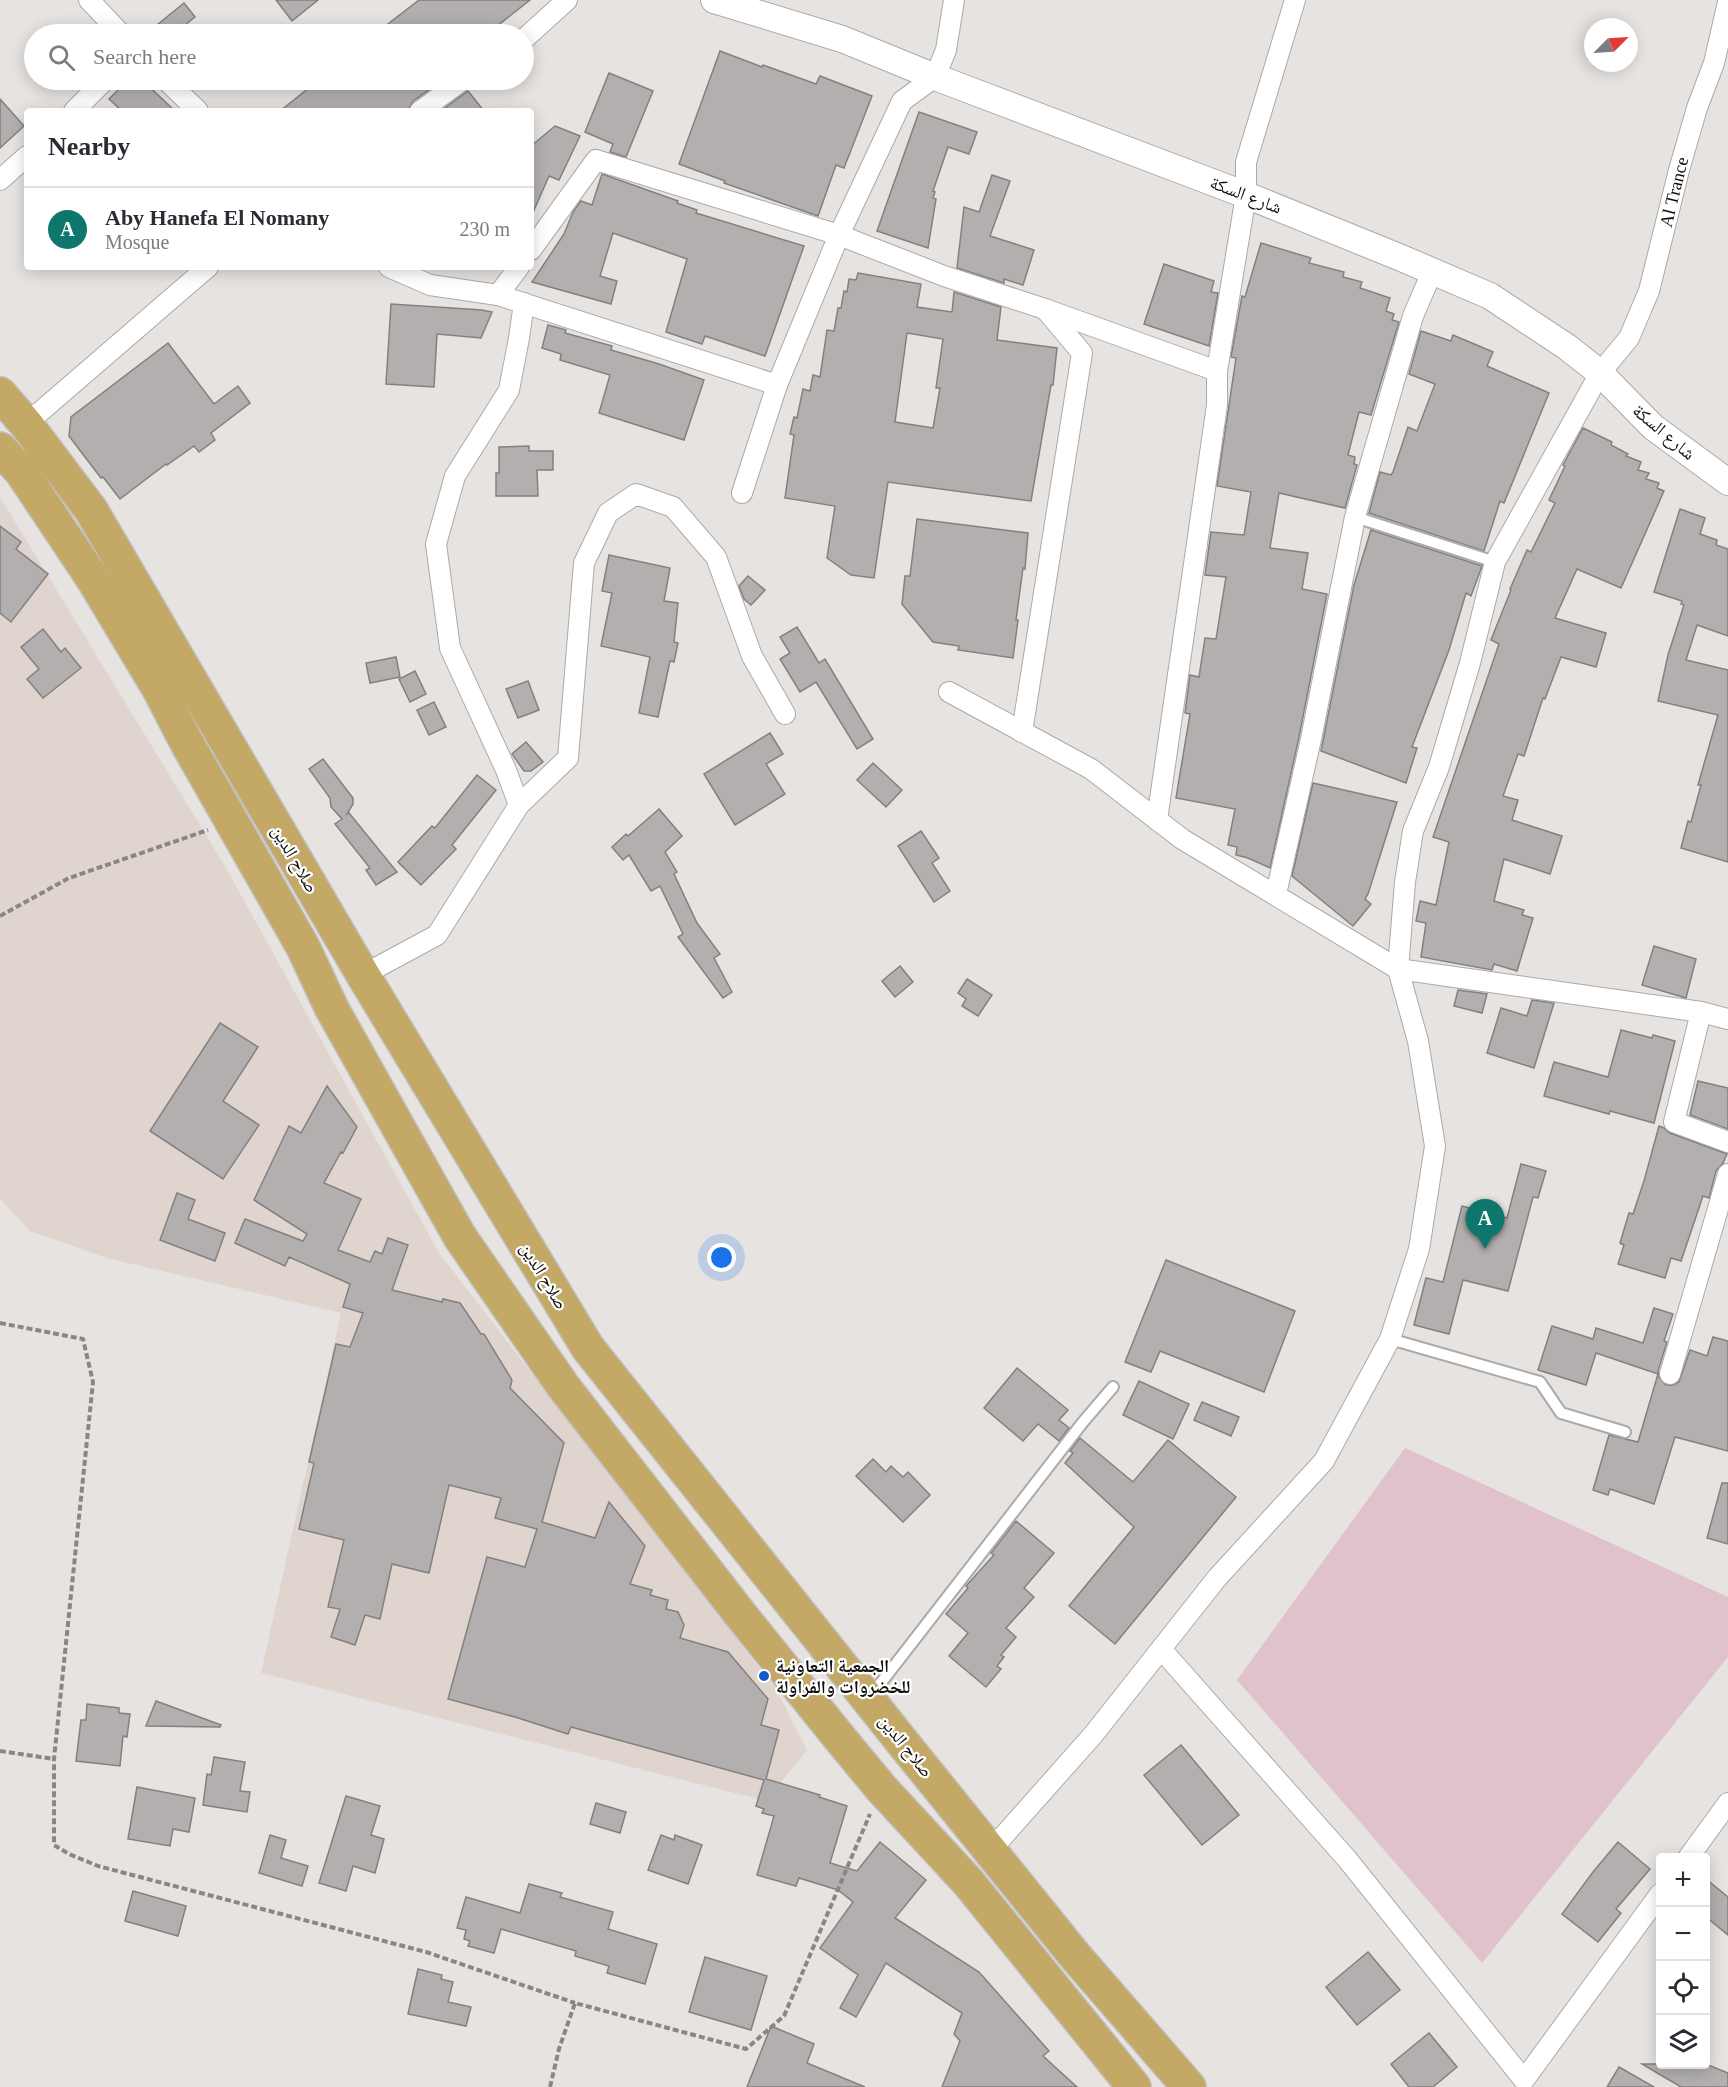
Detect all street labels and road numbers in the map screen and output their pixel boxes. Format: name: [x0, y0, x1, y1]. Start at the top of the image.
street label: Al Trance: [1656, 155, 1692, 229]
street label: شارع السكة: [1207, 172, 1285, 219]
street label: شارع السكة: [1628, 400, 1699, 465]
street label: صلاح الدين: [266, 822, 322, 897]
street label: صلاح الدين: [515, 1239, 572, 1314]
street label: صلاح الدين: [873, 1711, 937, 1782]

